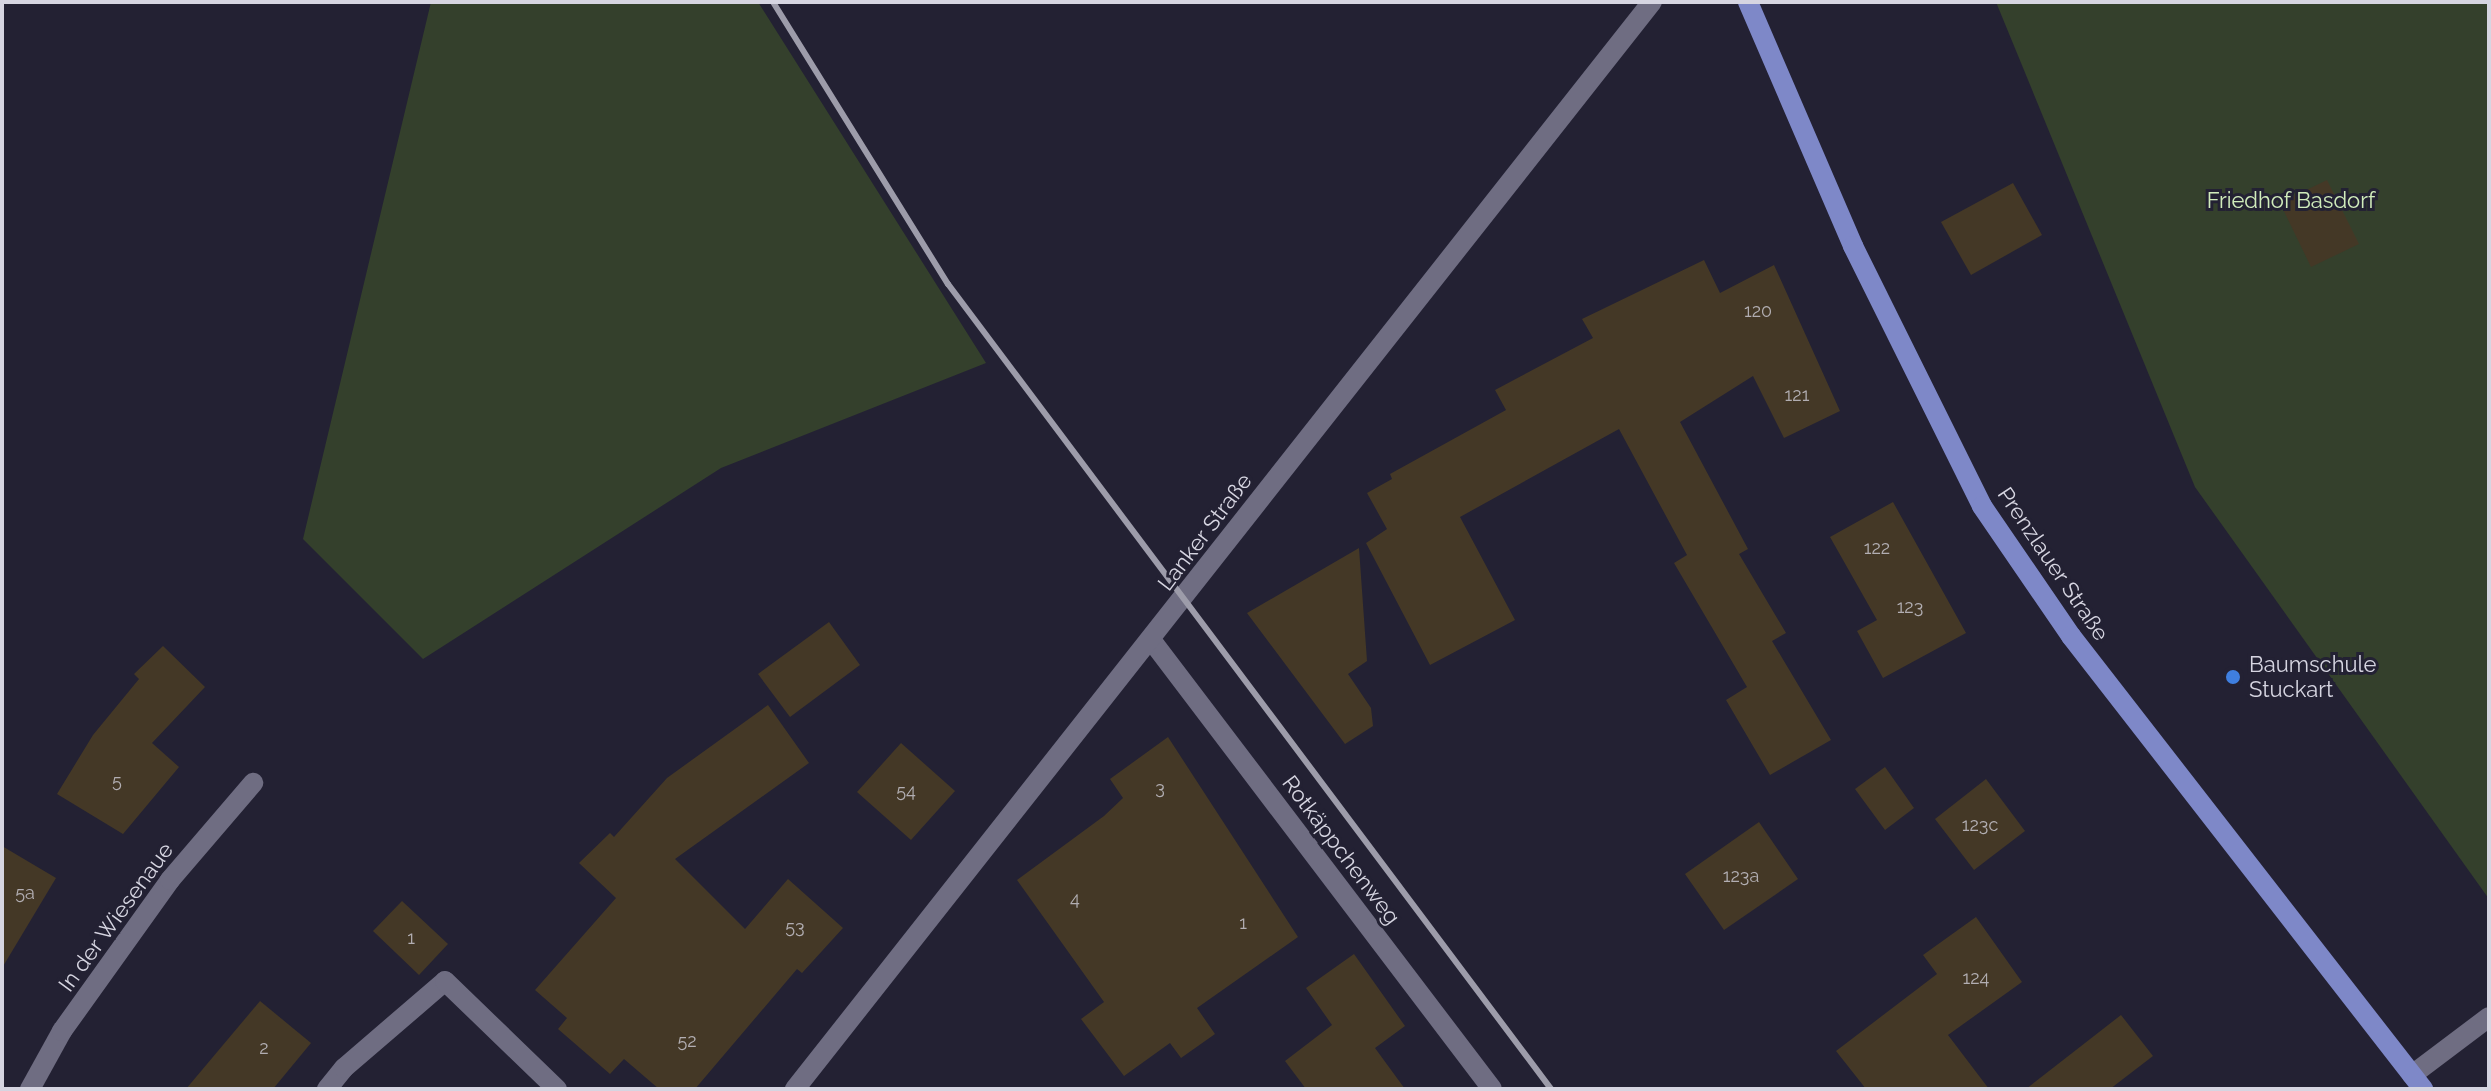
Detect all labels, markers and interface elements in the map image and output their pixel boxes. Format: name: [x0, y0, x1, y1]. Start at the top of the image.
park label: Friedhof Basdorf: [2207, 188, 2375, 214]
house number: 120: [1744, 300, 1772, 322]
house number: 121: [1785, 384, 1809, 406]
street label: Lanker Straße: [1152, 468, 1258, 596]
street label: Prenzlauer Straße: [1992, 482, 2114, 646]
house number: 122: [1864, 537, 1890, 559]
house number: 123: [1897, 596, 1923, 618]
place label: Baumschule Stuckart: [2249, 651, 2376, 702]
marker: Baumschule Stuckart: [2224, 668, 2242, 686]
house number: 5: [112, 770, 122, 792]
street label: Rotkäppchenweg: [1276, 770, 1406, 930]
house number: 3: [1155, 777, 1165, 799]
house number: 54: [896, 780, 916, 802]
house number: 123c: [1962, 814, 1998, 836]
street label: In der Wiesenaue: [53, 837, 179, 997]
house number: 123a: [1723, 865, 1759, 887]
house number: 5a: [15, 882, 35, 904]
house number: 4: [1070, 888, 1080, 910]
house number: 1: [1239, 912, 1247, 934]
house number: 53: [785, 916, 805, 938]
house number: 1: [407, 927, 415, 949]
house number: 124: [1963, 967, 1989, 989]
house number: 52: [677, 1030, 697, 1052]
house number: 2: [259, 1037, 269, 1059]

